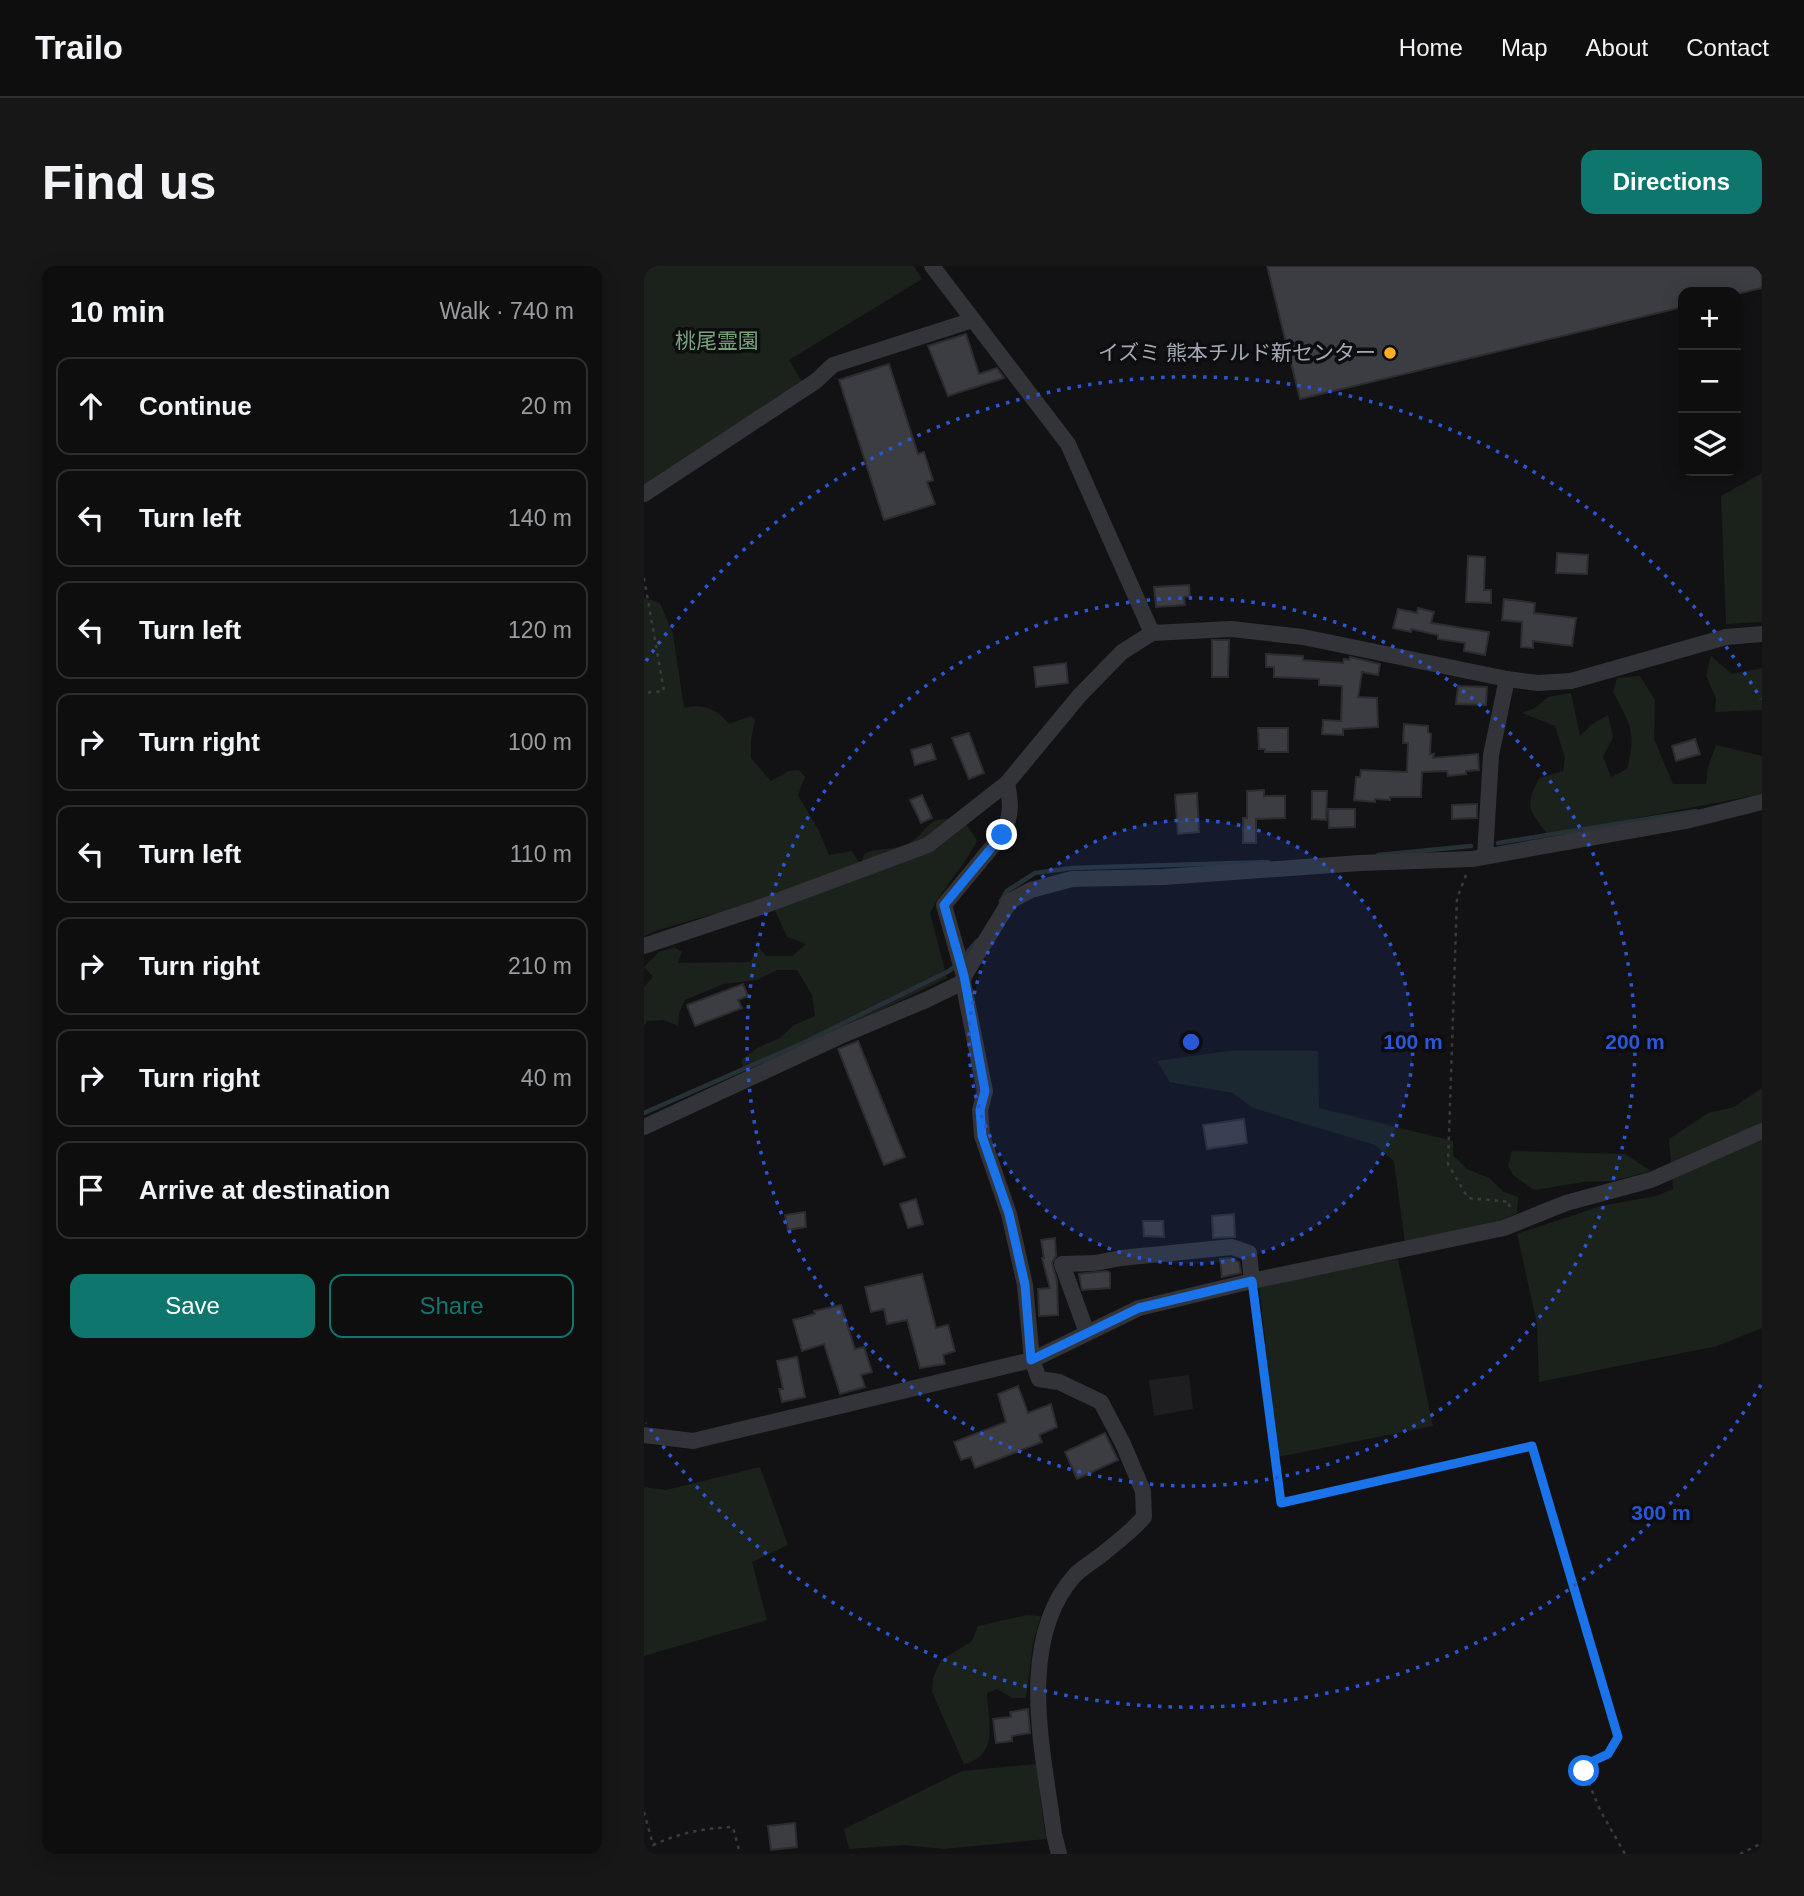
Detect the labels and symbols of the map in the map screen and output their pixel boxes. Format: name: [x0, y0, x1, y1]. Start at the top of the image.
park label: 桃尾霊園: [675, 329, 759, 352]
place label: イズミ 熊本チルド新センター: [1098, 341, 1376, 364]
marker: イズミ 熊本チルド新センター: [1382, 345, 1398, 361]
route end: [986, 819, 1017, 850]
centre of rings: [1179, 1030, 1203, 1054]
text: 100 m: [1383, 1030, 1443, 1053]
text: 200 m: [1605, 1030, 1665, 1053]
text: 300 m: [1631, 1501, 1691, 1524]
route start: [1568, 1755, 1599, 1786]

